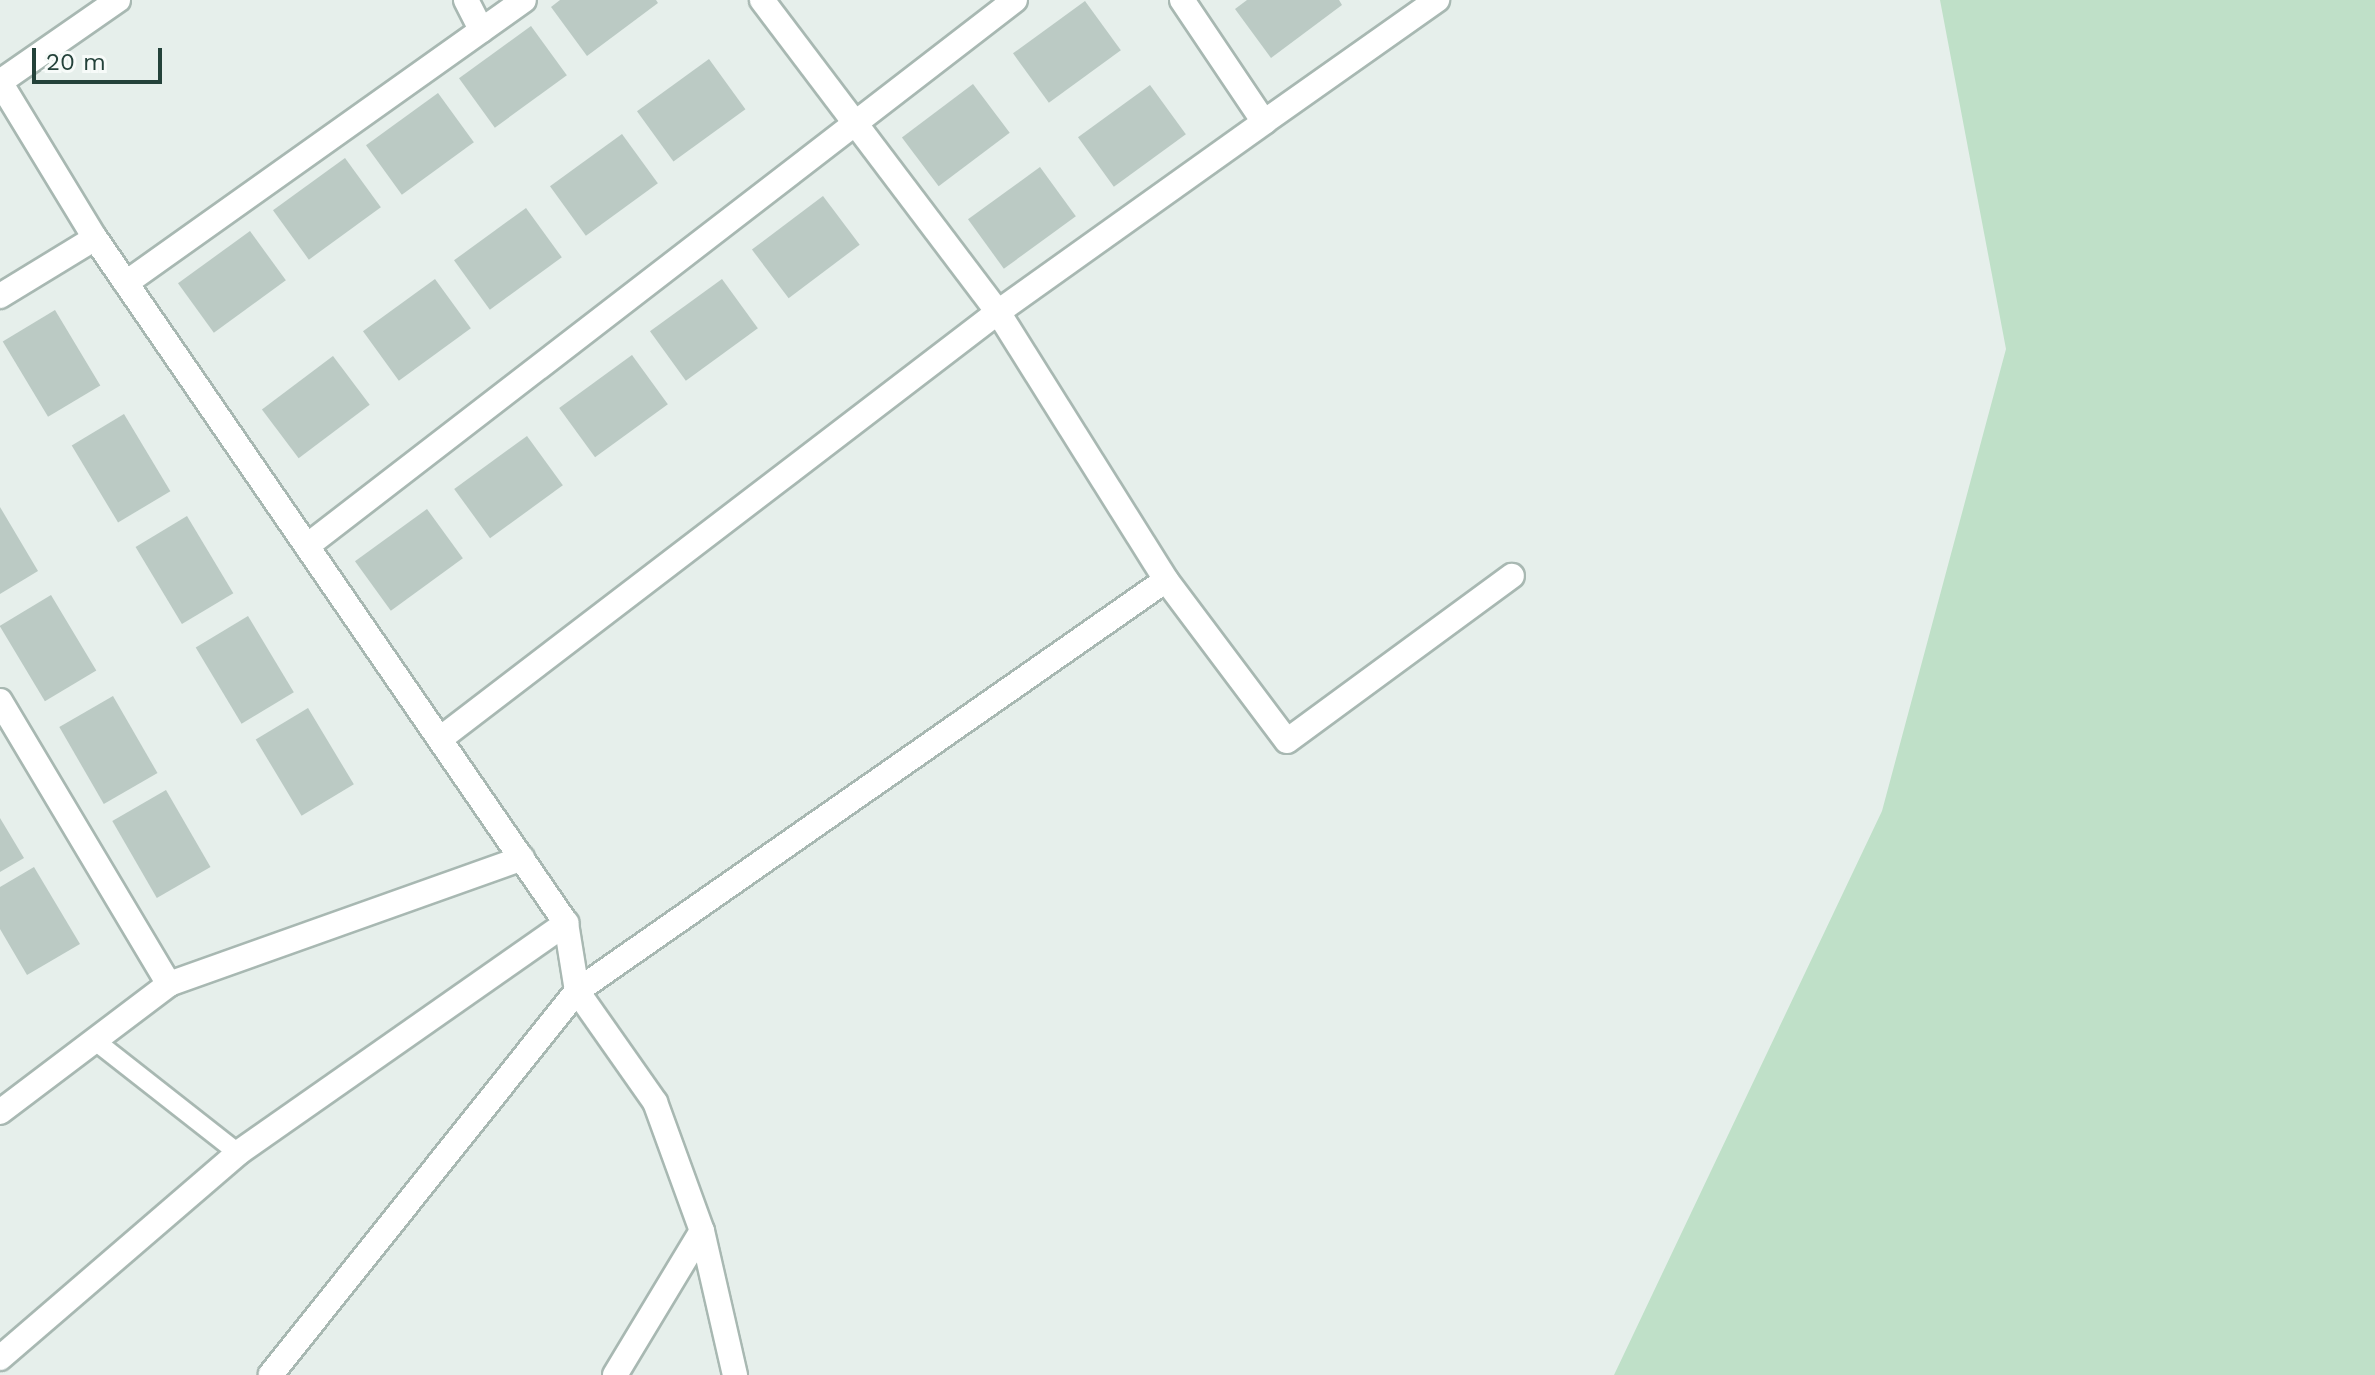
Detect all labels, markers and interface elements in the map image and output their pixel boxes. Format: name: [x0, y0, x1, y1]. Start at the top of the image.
scale bar: [36, 32, 166, 82]
text: 20 m: [46, 48, 106, 76]

